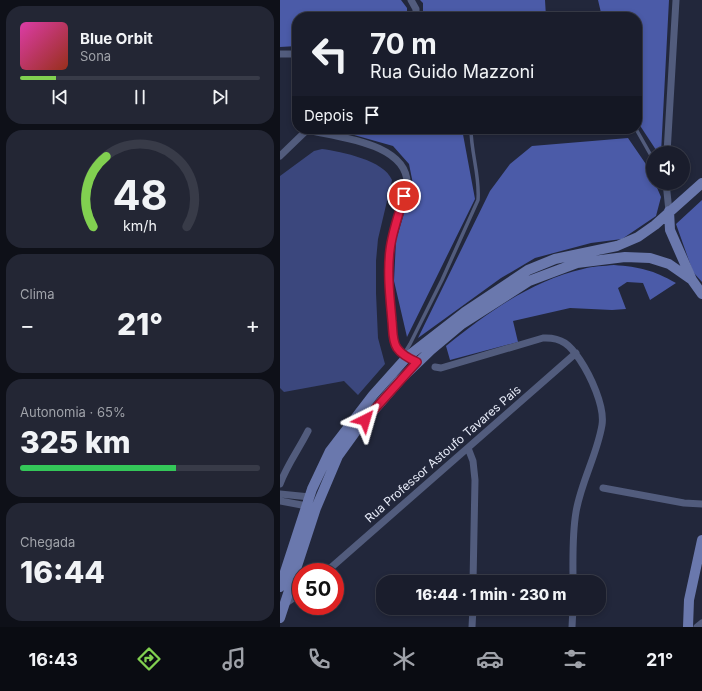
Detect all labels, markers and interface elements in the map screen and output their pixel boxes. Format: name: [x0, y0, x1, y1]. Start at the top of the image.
text: 70 m: [370, 27, 437, 61]
icon: left: [304, 28, 356, 80]
text: Blue Orbit: [80, 29, 153, 48]
text: Sona: [80, 48, 111, 64]
text: Rua Guido Mazzoni: [370, 61, 534, 82]
icon: previous: [49, 86, 71, 108]
icon: pause: [129, 86, 151, 108]
icon: next: [209, 86, 231, 108]
icon: arrive: [361, 104, 383, 126]
text: Depois: [304, 106, 353, 125]
map controls: [646, 146, 690, 190]
button: sound: [646, 146, 690, 190]
text: 48: [112, 170, 168, 220]
pin: [387, 179, 421, 213]
icon: arrive: [393, 185, 415, 207]
text: km/h: [123, 217, 157, 234]
text: Clima: [20, 286, 54, 302]
text: 21°: [117, 306, 163, 342]
text: −: [20, 312, 35, 338]
text: +: [245, 312, 260, 338]
street label: Rua Professor Astoufo Tavares Pais: [362, 382, 524, 525]
position arrow: [344, 399, 386, 441]
text: Autonomia · 65%: [20, 404, 126, 420]
text: 325 km: [20, 424, 131, 460]
text: Chegada: [20, 534, 75, 550]
text: 16:44: [20, 554, 105, 590]
speed limit sign: 50: [292, 563, 344, 615]
text: 16:44 · 1 min · 230 m: [416, 585, 566, 604]
icon: directions: [135, 645, 163, 673]
icon: music: [220, 645, 248, 673]
icon: phone: [305, 645, 333, 673]
icon: climate: [390, 645, 418, 673]
icon: car: [476, 645, 504, 673]
icon: filters: [561, 645, 589, 673]
text: 16:43: [29, 649, 78, 670]
text: 21°: [646, 649, 673, 670]

